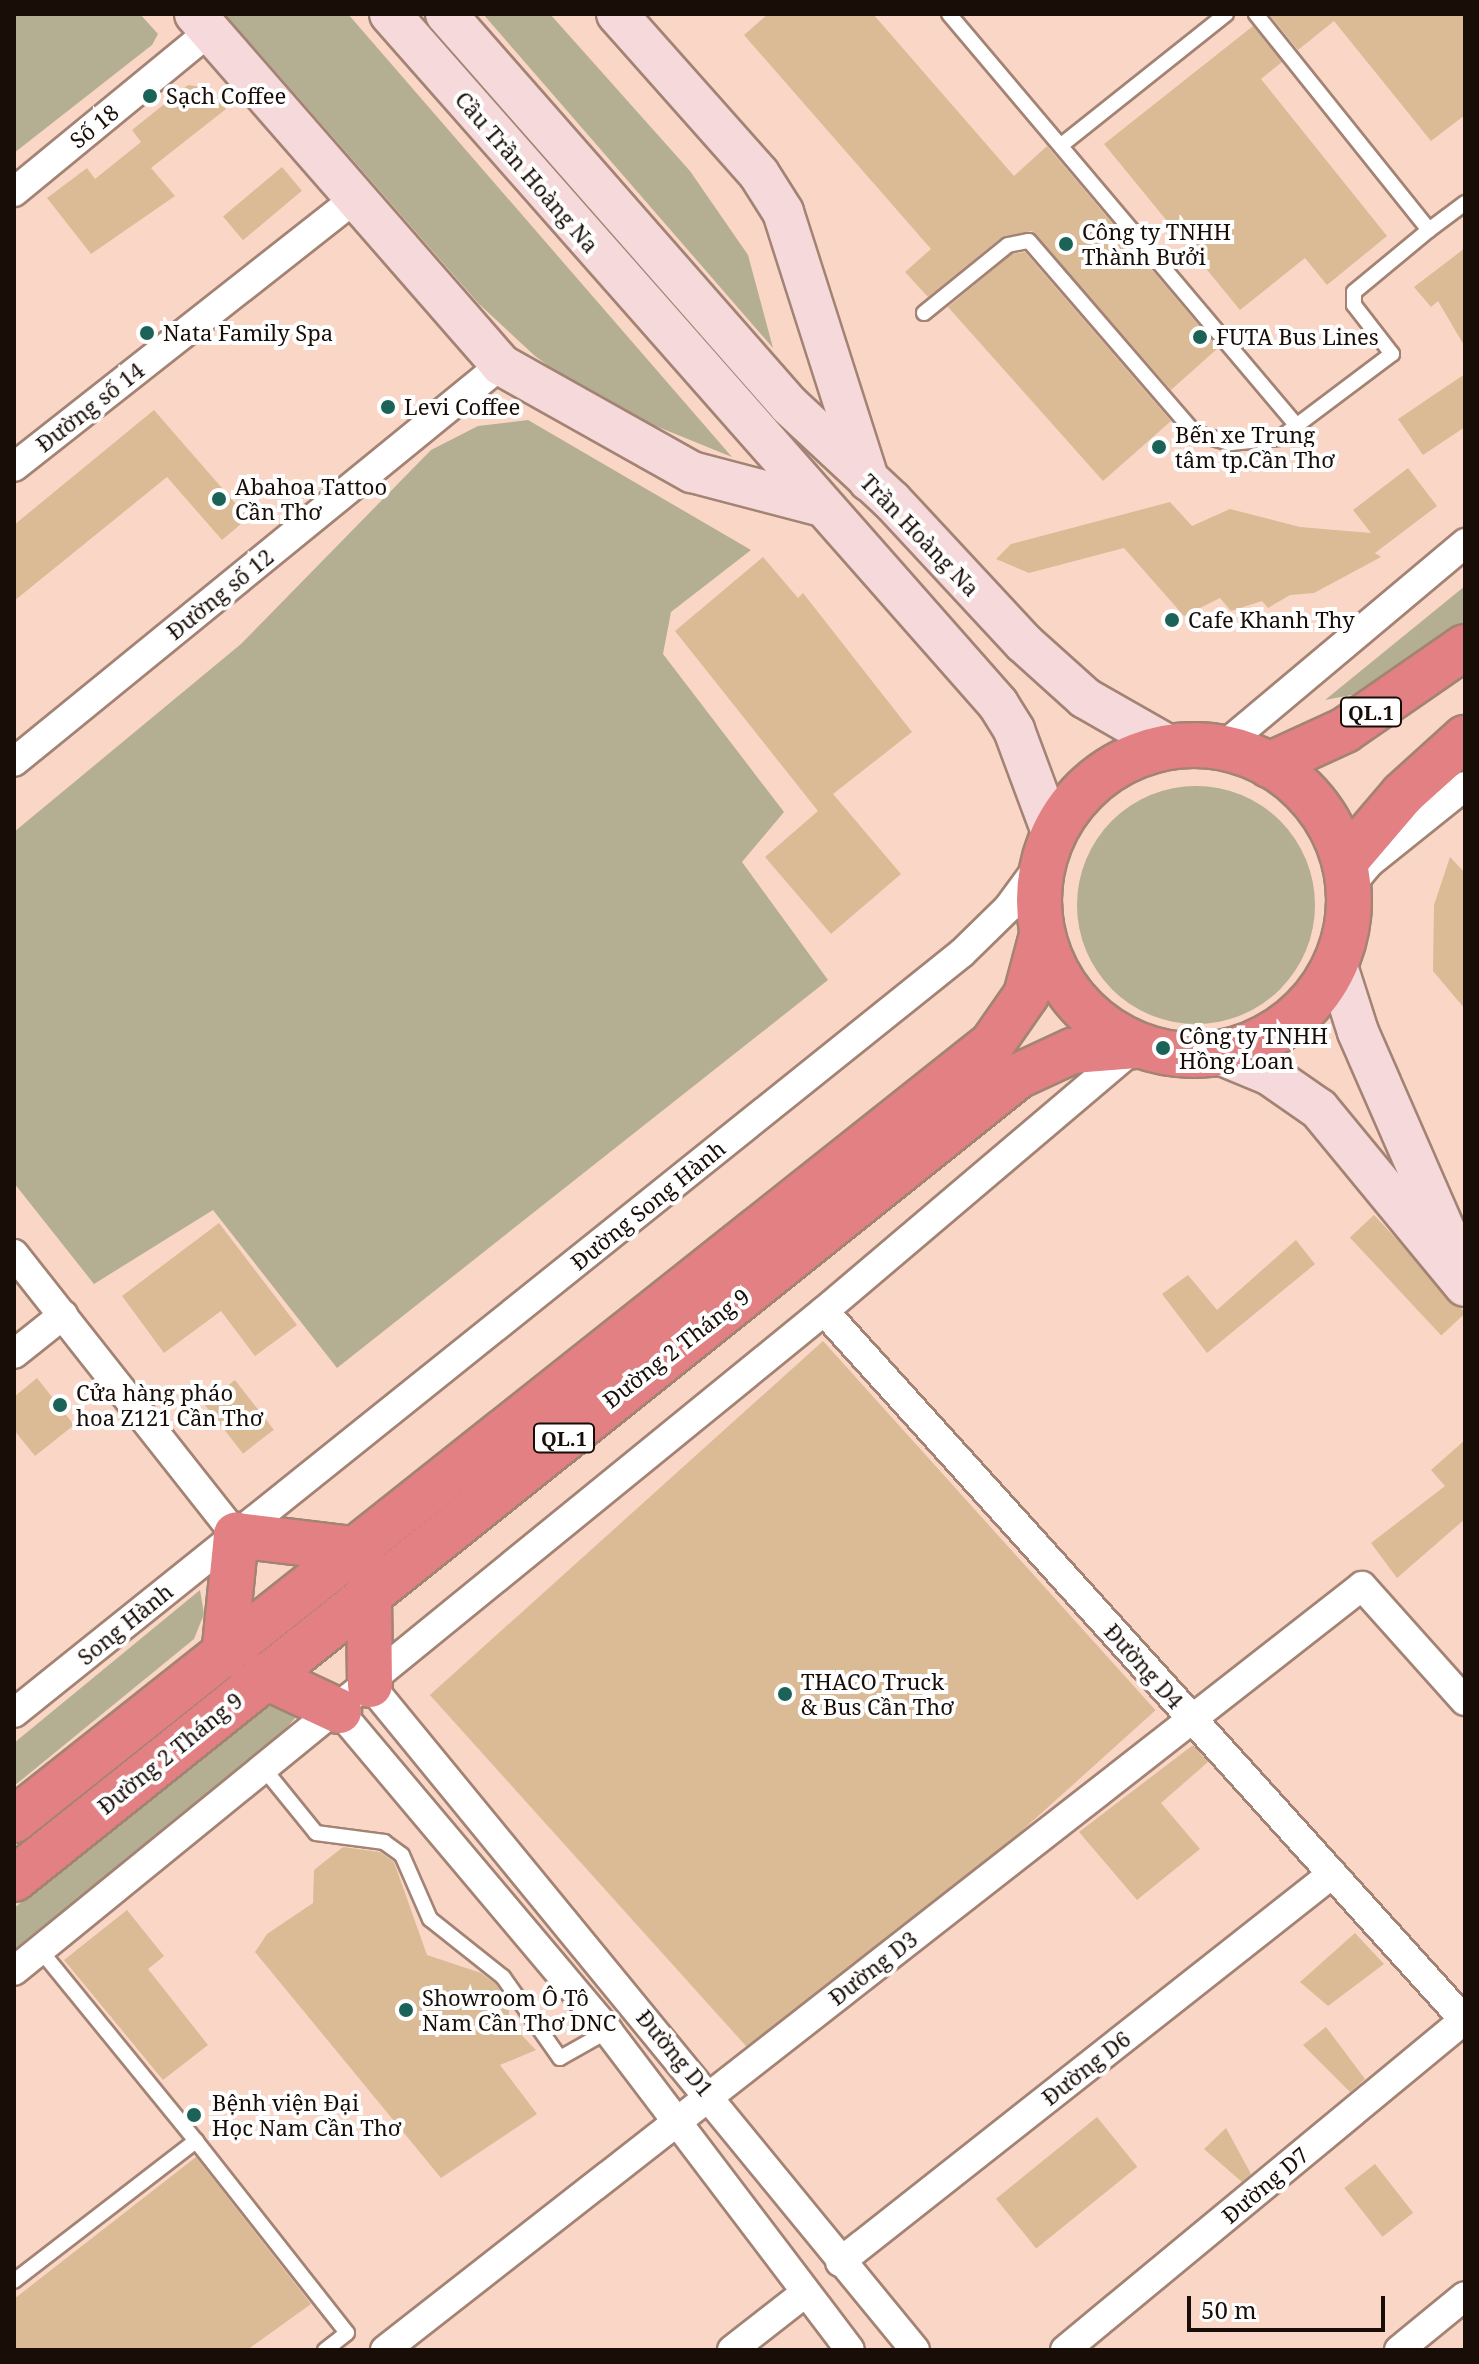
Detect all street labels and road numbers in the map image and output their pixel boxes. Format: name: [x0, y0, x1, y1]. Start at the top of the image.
street label: Cầu Trần Hoàng Na: [450, 86, 604, 258]
street label: Số 18: [64, 98, 124, 154]
street label: Đường số 14: [31, 357, 149, 457]
street label: Trần Hoàng Na: [855, 469, 985, 601]
street label: Đường số 12: [161, 543, 279, 645]
road number: QL.1: [1339, 696, 1403, 728]
street label: Đường Song Hành: [566, 1135, 730, 1275]
street label: Đường 2 Tháng 9: [598, 1283, 754, 1413]
road number: QL.1: [532, 1422, 596, 1454]
street label: Song Hành: [72, 1578, 178, 1670]
street label: Đường D4: [1099, 1618, 1189, 1714]
street label: Đường 2 Tháng 9: [92, 1687, 248, 1819]
street label: Đường D3: [824, 1925, 922, 2011]
street label: Đường D1: [631, 2004, 719, 2102]
street label: Đường D6: [1037, 2025, 1135, 2111]
street label: Đường D7: [1216, 2141, 1314, 2229]

